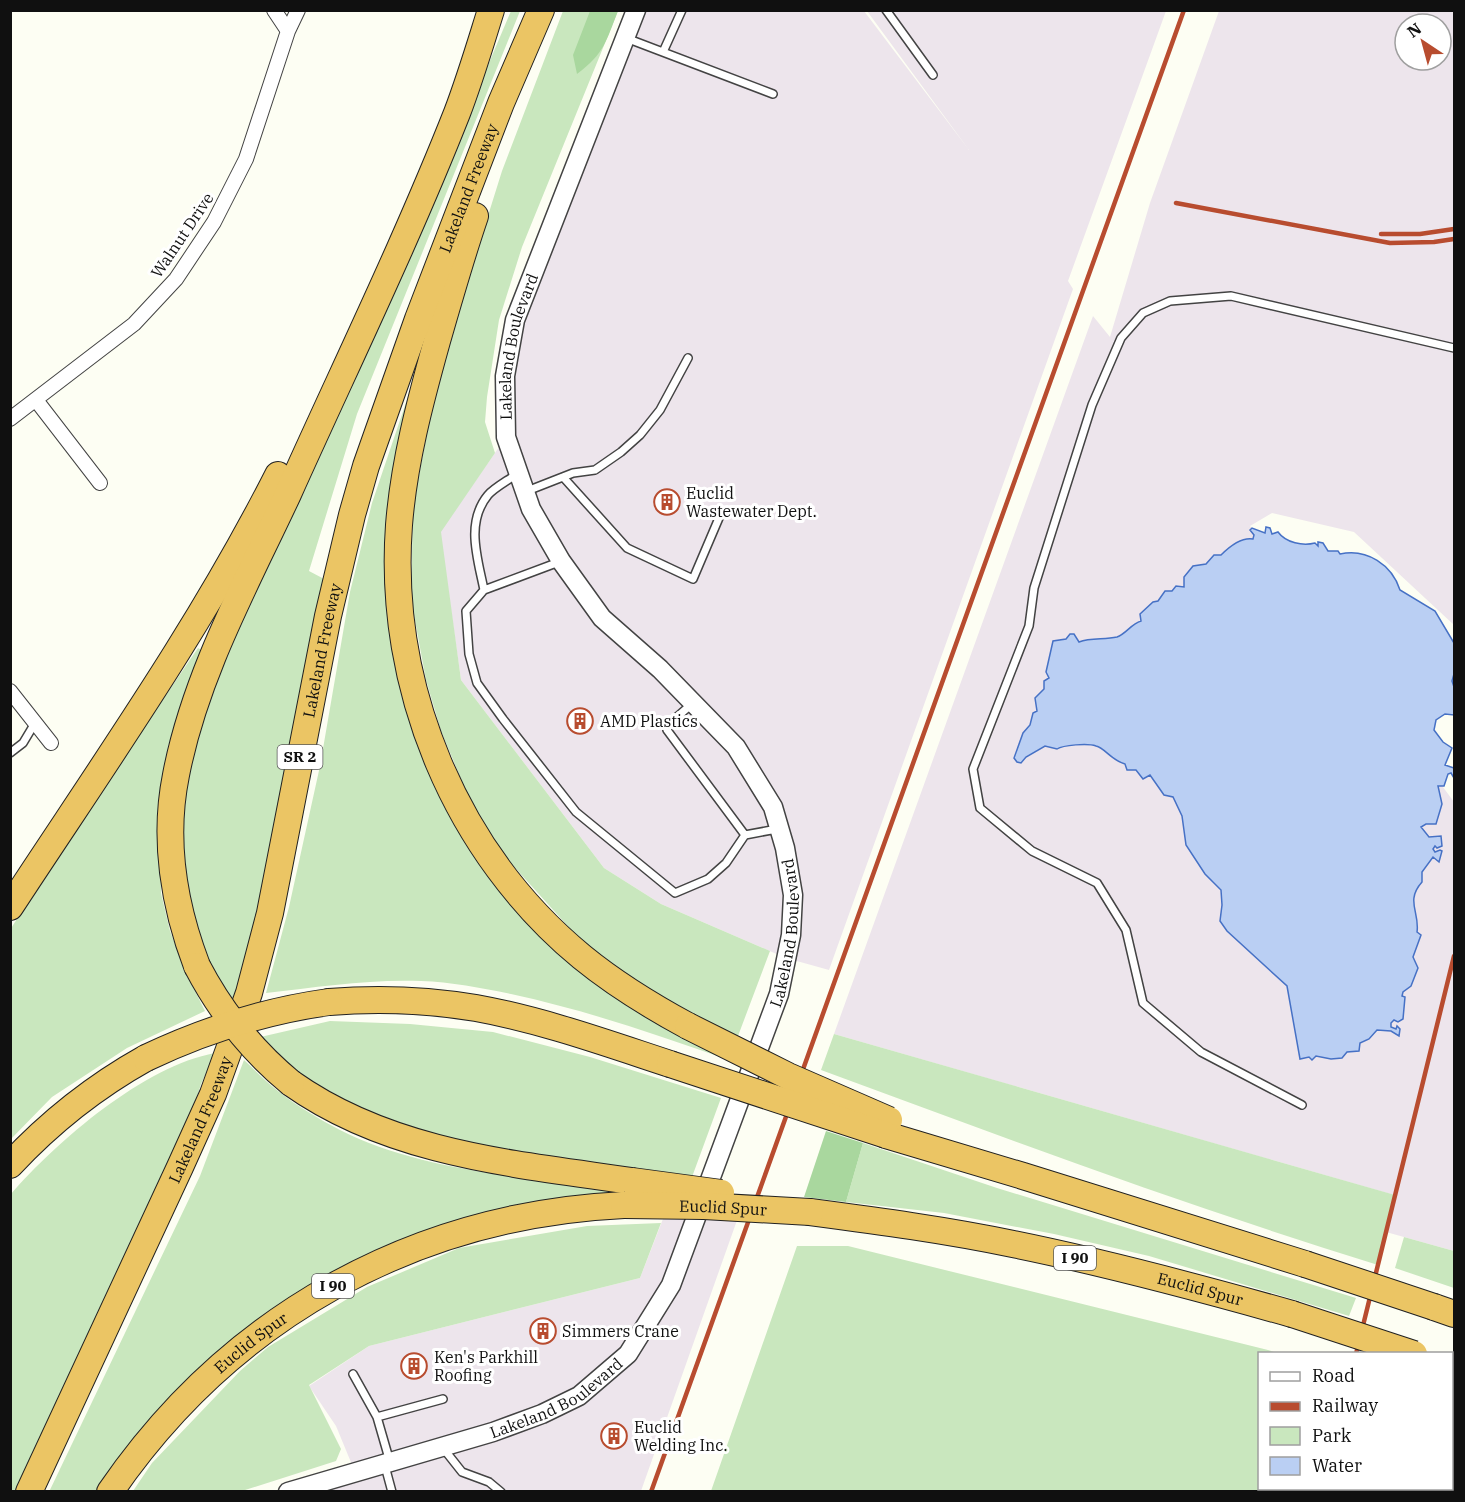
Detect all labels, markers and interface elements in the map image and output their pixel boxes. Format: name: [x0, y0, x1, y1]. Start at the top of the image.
north arrow: [1393, 12, 1453, 72]
text: N: [1403, 18, 1425, 42]
street label: Lakeland Freeway: [434, 120, 502, 255]
street label: Walnut Drive: [146, 189, 218, 281]
street label: Lakeland Boulevard: [495, 270, 542, 420]
place label: Euclid Wastewater Dept.: [686, 483, 817, 521]
building icon: Euclid Wastewater Dept.: [652, 487, 682, 517]
street label: Lakeland Freeway: [298, 581, 346, 719]
building icon: AMD Plastics: [565, 706, 595, 736]
place label: AMD Plastics: [600, 711, 698, 731]
road number: SR 2: [278, 745, 322, 769]
street label: Lakeland Boulevard: [765, 857, 803, 1010]
street label: Lakeland Freeway: [164, 1053, 236, 1186]
street label: Euclid Spur: [679, 1196, 767, 1220]
road number: I 90: [1054, 1246, 1096, 1270]
street label: Euclid Spur: [1155, 1268, 1245, 1310]
road number: I 90: [312, 1274, 354, 1298]
street label: Euclid Spur: [210, 1308, 291, 1378]
building icon: Simmers Crane: [528, 1316, 558, 1346]
place label: Simmers Crane: [562, 1321, 679, 1341]
place label: Ken's Parkhill Roofing: [434, 1347, 538, 1385]
building icon: Ken's Parkhill Roofing: [399, 1351, 429, 1381]
legend: [1258, 1352, 1453, 1490]
street label: Lakeland Boulevard: [487, 1353, 627, 1442]
text: Road: [1312, 1364, 1355, 1387]
text: Railway: [1312, 1394, 1378, 1417]
place label: Euclid Welding Inc.: [634, 1417, 728, 1455]
building icon: Euclid Welding Inc.: [599, 1421, 629, 1451]
text: Park: [1312, 1424, 1352, 1447]
text: Water: [1312, 1454, 1362, 1477]

